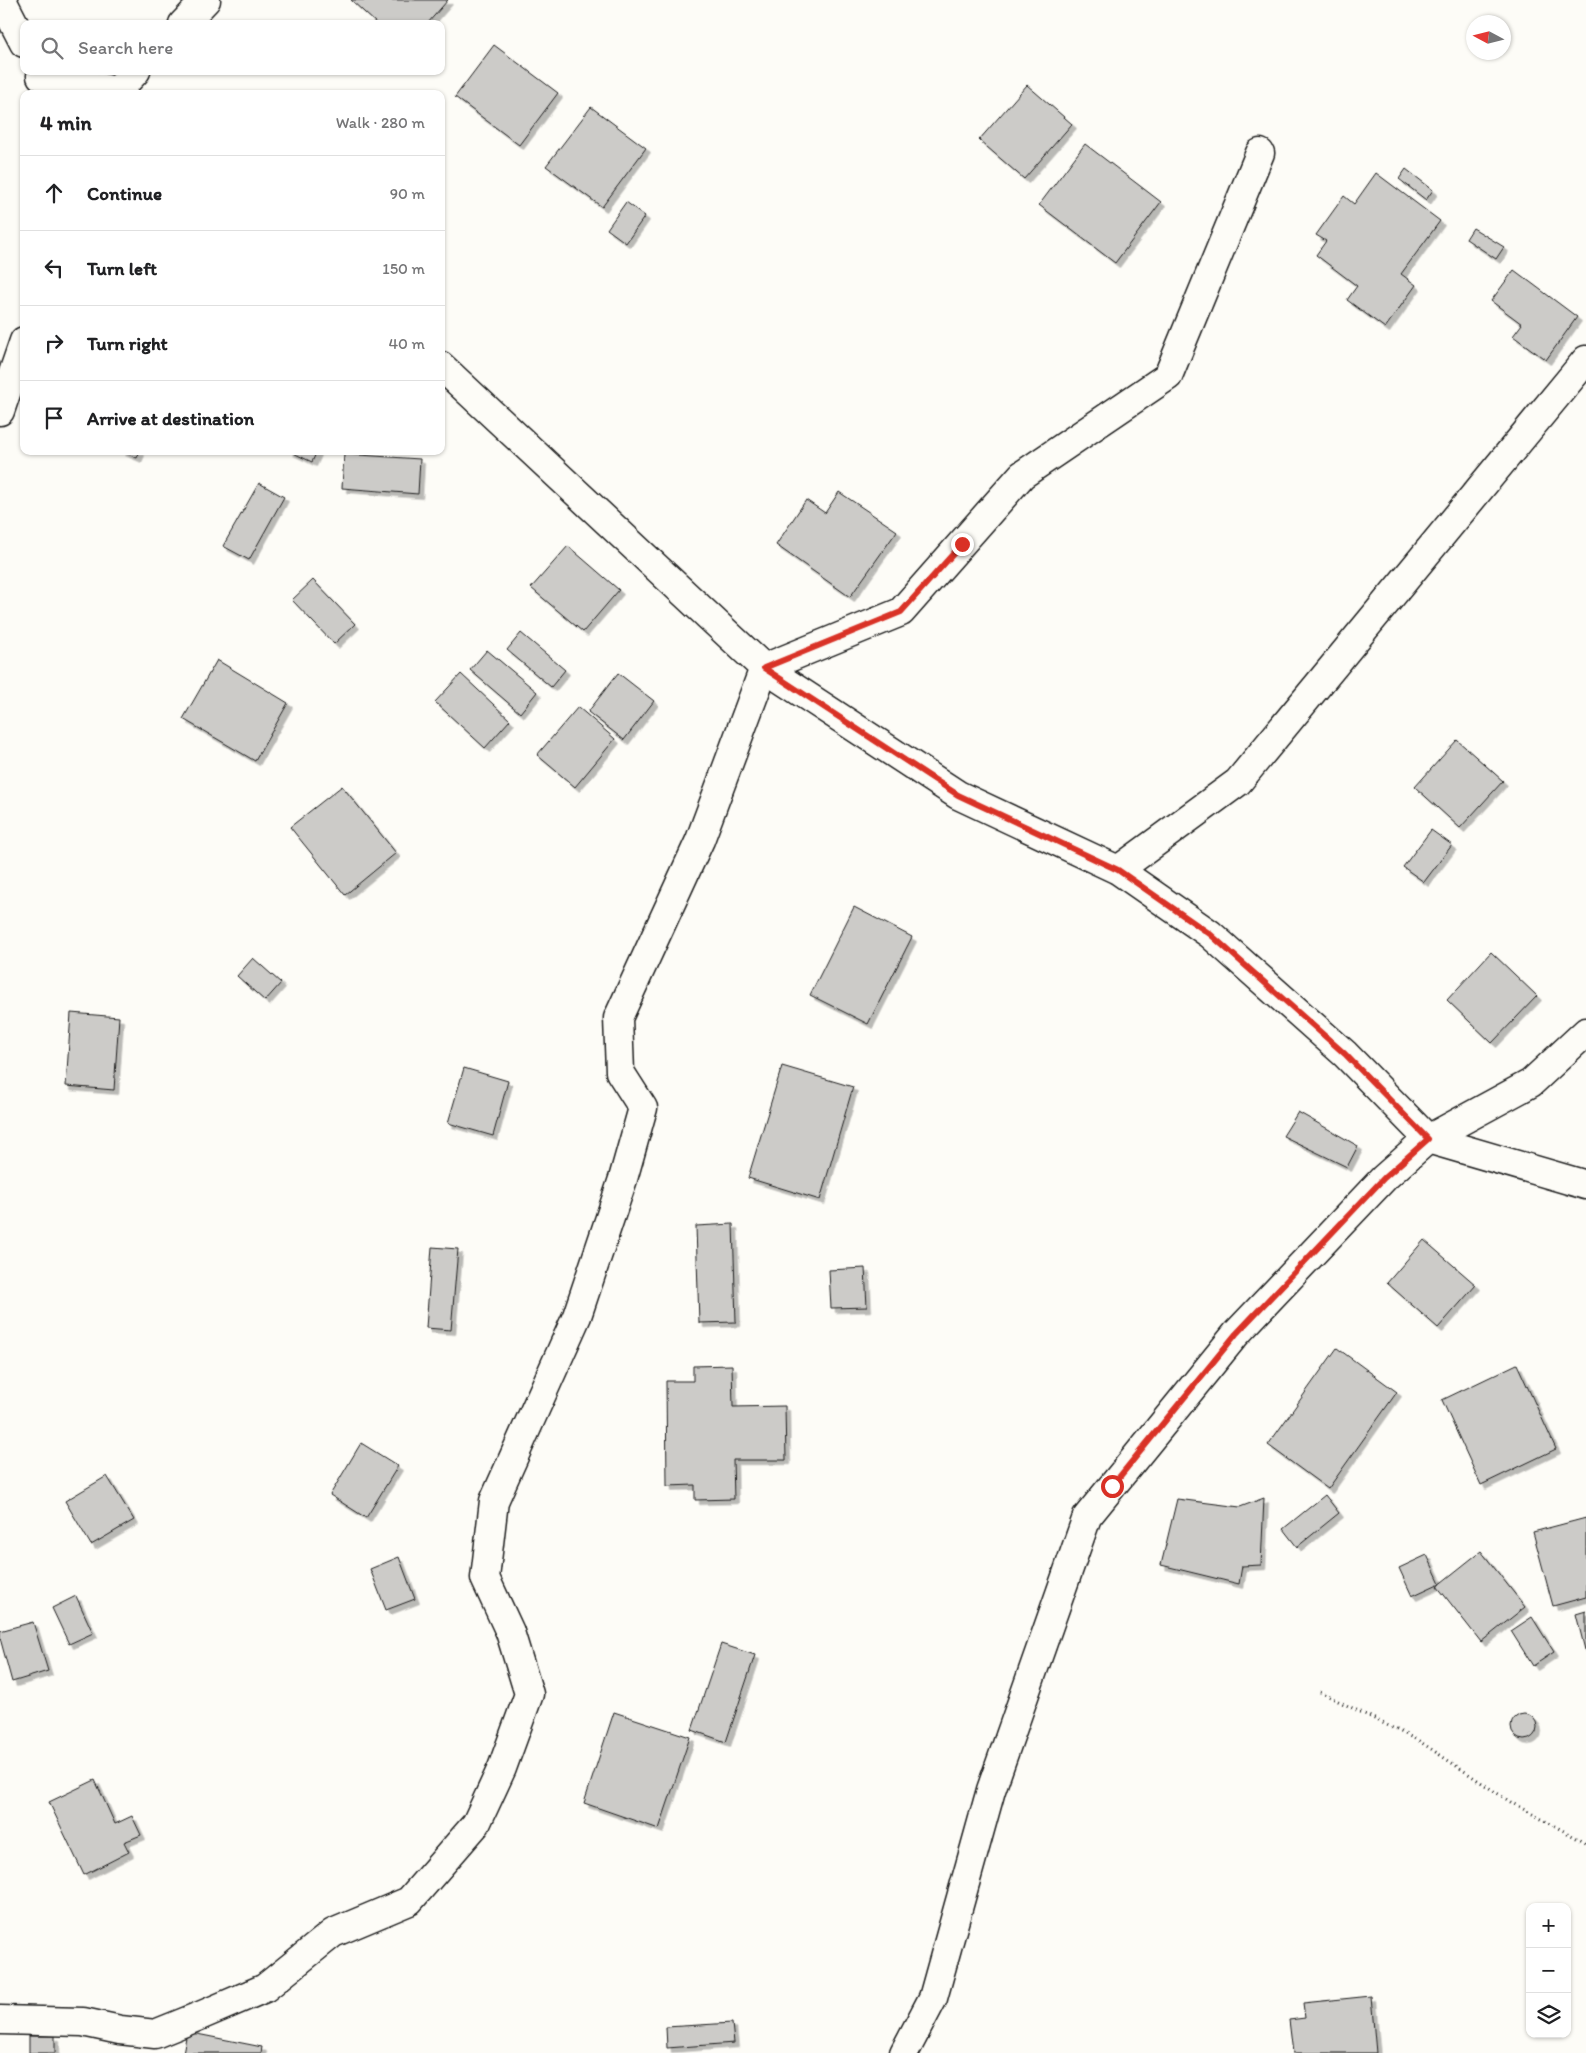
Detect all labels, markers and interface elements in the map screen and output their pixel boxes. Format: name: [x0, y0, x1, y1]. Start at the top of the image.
north arrow: [1466, 15, 1511, 60]
search box: [20, 20, 445, 75]
icon: search: [38, 34, 66, 62]
text: Search here: [78, 36, 173, 59]
text: 4 min: [40, 110, 92, 135]
text: Walk · 280 m: [336, 113, 425, 132]
icon: ahead: [40, 179, 68, 207]
text: Continue: [87, 182, 162, 205]
text: 90 m: [390, 184, 425, 203]
icon: left: [40, 254, 68, 282]
text: Turn left: [87, 257, 157, 280]
text: 150 m: [382, 259, 425, 278]
icon: right: [40, 329, 68, 357]
text: Turn right: [87, 332, 168, 355]
text: 40 m: [388, 334, 425, 353]
icon: arrive: [40, 404, 68, 432]
text: Arrive at destination: [87, 407, 254, 430]
route end: [951, 533, 974, 556]
route start: [1101, 1475, 1124, 1498]
map controls: [1526, 1903, 1571, 2038]
button: +: [1526, 1903, 1571, 1948]
button: −: [1526, 1948, 1571, 1993]
button: layers: [1526, 1993, 1571, 2038]

